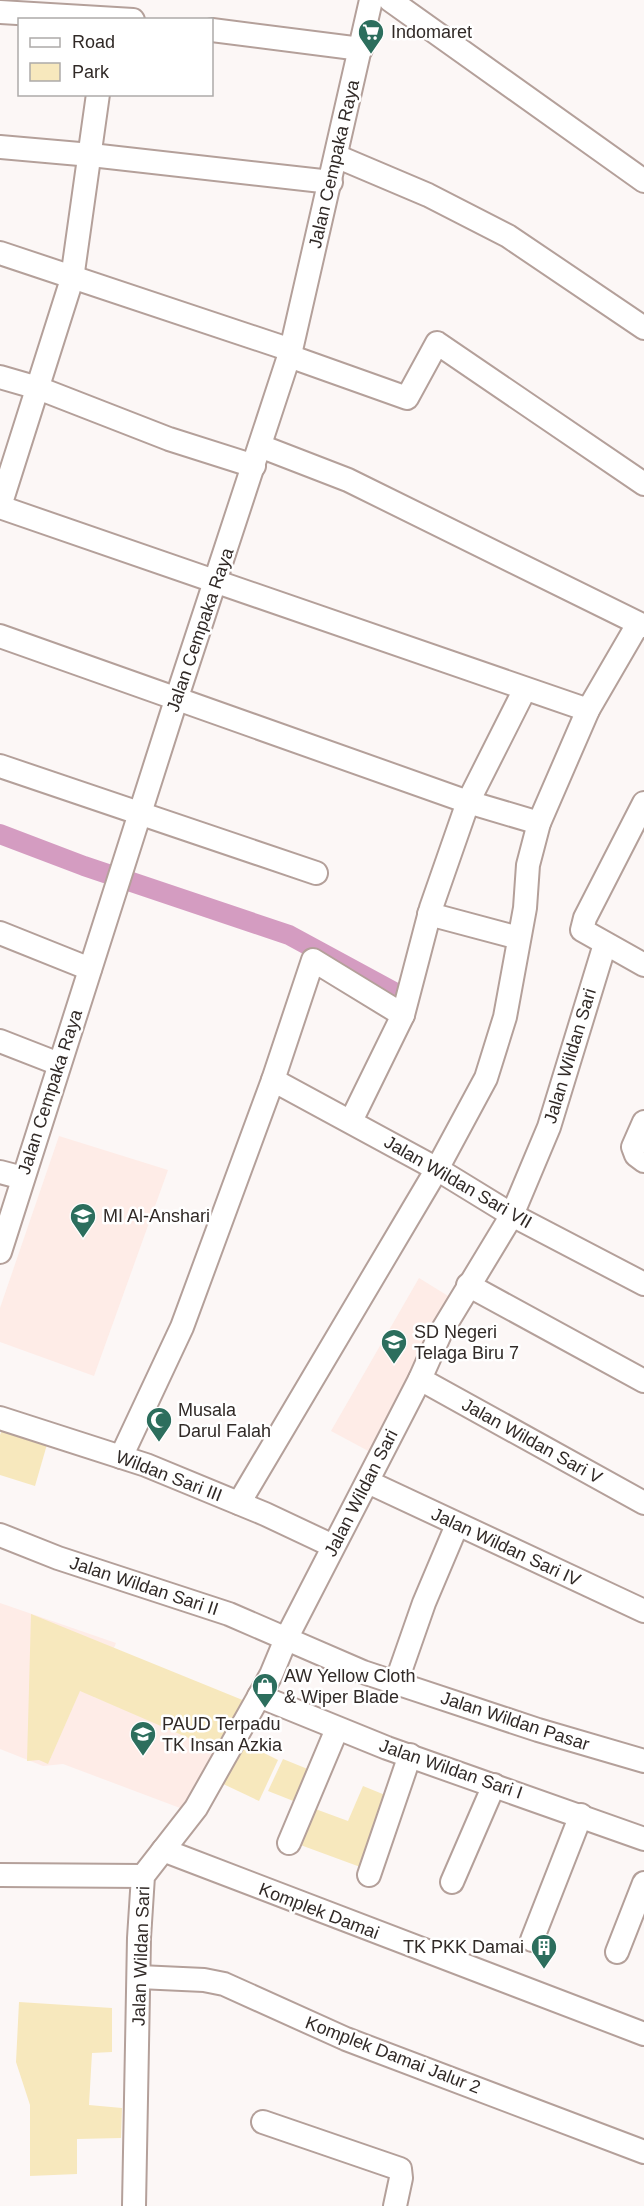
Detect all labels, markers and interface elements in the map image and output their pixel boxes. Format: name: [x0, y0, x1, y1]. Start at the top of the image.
supermarket icon: Indomaret: [356, 17, 386, 55]
legend: [18, 18, 213, 96]
place label: Indomaret: [391, 22, 472, 42]
text: Road: [72, 32, 115, 52]
text: Park: [72, 62, 110, 82]
street label: Jalan Cempaka Raya: [305, 77, 363, 250]
street label: Jalan Cempaka Raya: [163, 544, 238, 715]
street label: Jalan Wildan Sari: [540, 986, 600, 1126]
street label: Jalan Cempaka Raya: [14, 1006, 86, 1177]
street label: Jalan Wildan Sari VII: [381, 1132, 535, 1232]
school or university icon: MI Al-Anshari: [68, 1201, 98, 1239]
place label: MI Al-Anshari: [103, 1206, 210, 1226]
place label: SD Negeri Telaga Biru 7: [414, 1322, 519, 1363]
school or university icon: SD Negeri Telaga Biru 7: [379, 1327, 409, 1365]
street label: Jalan Wildan Sari V: [458, 1394, 606, 1488]
place label: Musala Darul Falah: [178, 1400, 271, 1441]
mosque icon: Musala Darul Falah: [144, 1405, 174, 1443]
street label: Jalan Wildan Sari: [320, 1426, 402, 1560]
street label: Wildan Sari III: [113, 1447, 225, 1505]
street label: Jalan Wildan Sari IV: [428, 1504, 584, 1590]
street label: Jalan Wildan Sari II: [67, 1553, 221, 1619]
place label: AW Yellow Cloth & Wiper Blade: [284, 1666, 415, 1707]
shop icon: AW Yellow Cloth & Wiper Blade: [250, 1671, 280, 1709]
street label: Jalan Wildan Pasar: [438, 1688, 592, 1754]
place label: PAUD Terpadu TK Insan Azkia: [162, 1714, 283, 1755]
school or university icon: PAUD Terpadu TK Insan Azkia: [128, 1719, 158, 1757]
street label: Jalan Wildan Sari I: [377, 1735, 525, 1803]
street label: Komplek Damai: [256, 1879, 382, 1943]
street label: Jalan Wildan Sari: [129, 1886, 153, 2026]
building icon: TK PKK Damai: [529, 1932, 559, 1970]
place label: TK PKK Damai: [403, 1937, 524, 1957]
street label: Komplek Damai Jalur 2: [303, 2012, 483, 2098]

